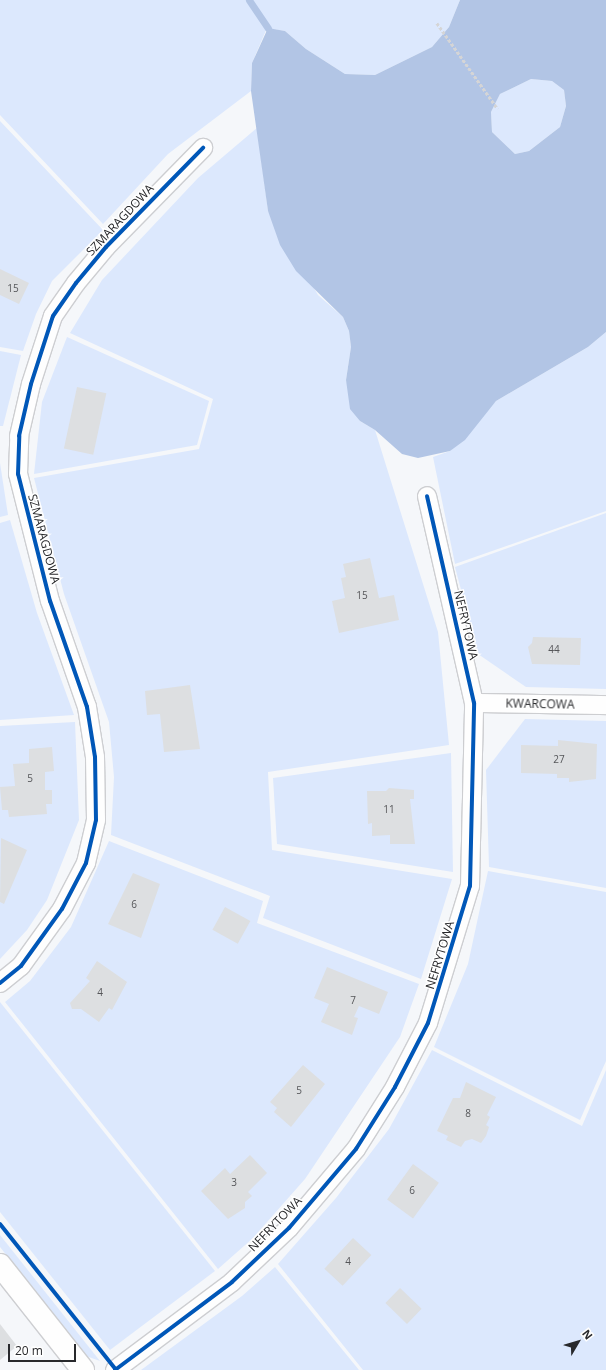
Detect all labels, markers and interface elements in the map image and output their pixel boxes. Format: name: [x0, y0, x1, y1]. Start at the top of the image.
street label: SZMARAGDOWA: [83, 181, 157, 259]
house number: 15: [7, 283, 19, 295]
street label: SZMARAGDOWA: [25, 493, 63, 585]
street label: NEFRYTOWA: [451, 589, 481, 661]
house number: 15: [356, 590, 368, 602]
house number: 44: [548, 644, 560, 656]
street label: KWARCOWA: [505, 696, 575, 712]
house number: 27: [553, 754, 565, 766]
house number: 5: [27, 773, 33, 785]
house number: 11: [383, 804, 395, 816]
house number: 6: [131, 899, 137, 911]
street label: NEFRYTOWA: [423, 919, 457, 991]
house number: 4: [97, 987, 103, 999]
house number: 7: [350, 995, 356, 1007]
house number: 5: [296, 1085, 302, 1097]
house number: 8: [465, 1108, 471, 1120]
house number: 3: [231, 1177, 237, 1189]
house number: 6: [409, 1185, 415, 1197]
street label: NEFRYTOWA: [245, 1194, 305, 1254]
house number: 4: [345, 1256, 351, 1268]
north arrow: [558, 1322, 598, 1362]
text: N: [579, 1326, 597, 1342]
scale bar: [10, 1336, 78, 1362]
text: 20 m: [15, 1342, 43, 1359]

